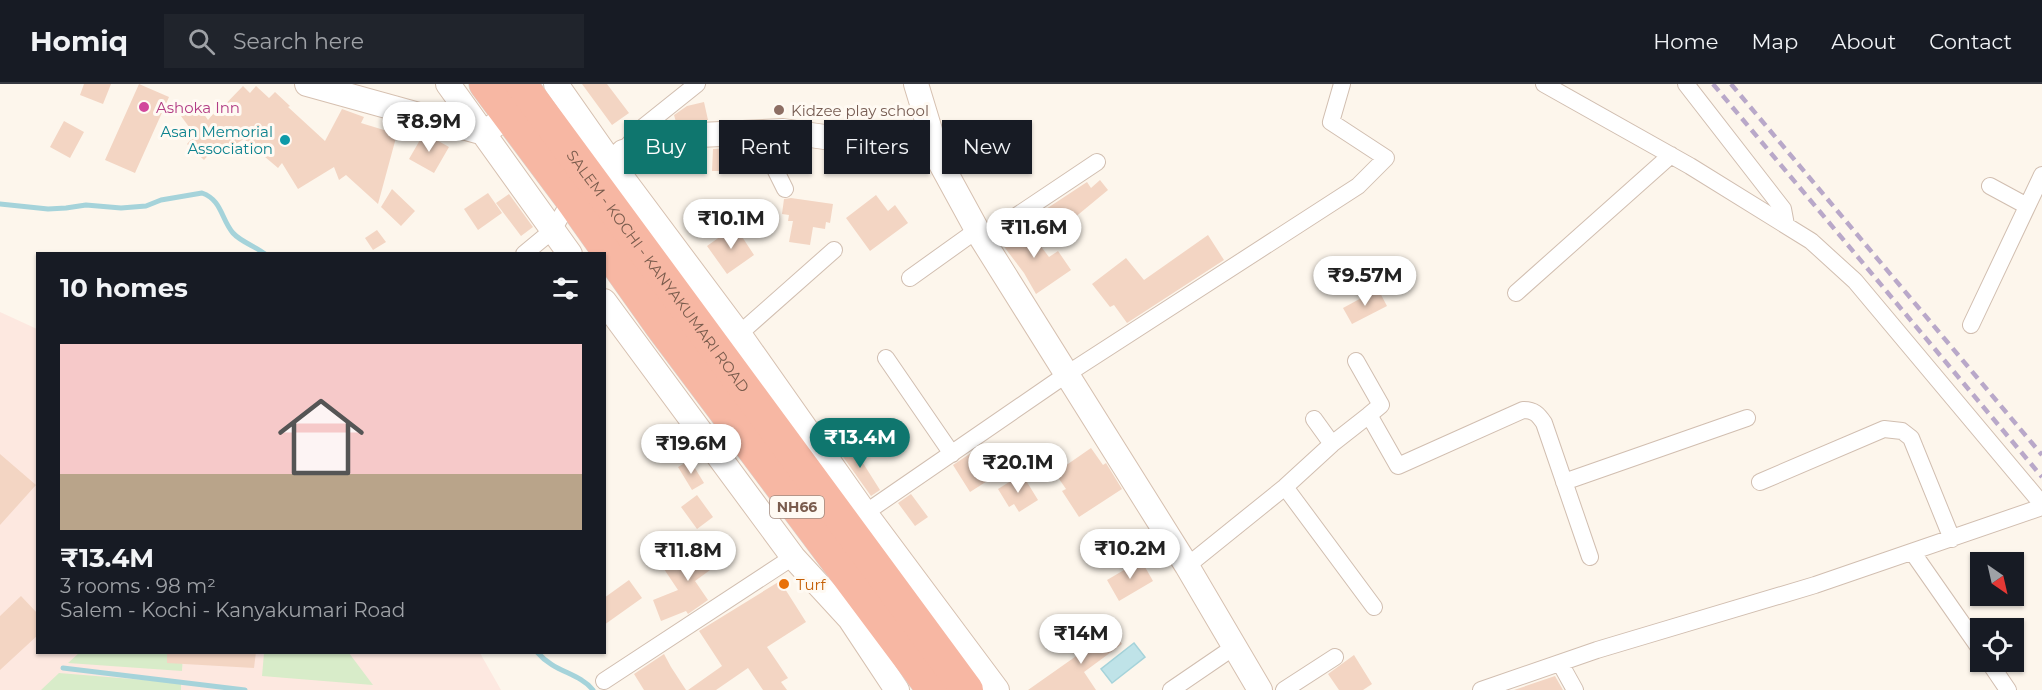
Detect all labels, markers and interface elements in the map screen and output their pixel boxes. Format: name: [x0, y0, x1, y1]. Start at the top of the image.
search box: [164, 14, 584, 68]
text: Homiq: [30, 24, 128, 58]
icon: search: [185, 25, 218, 58]
text: Search here: [233, 28, 364, 55]
text: Home: [1653, 29, 1718, 54]
text: Map: [1751, 29, 1798, 54]
text: About: [1831, 29, 1896, 54]
text: Contact: [1929, 29, 2012, 54]
place label: Ashoka Inn: [156, 98, 240, 117]
marker: Ashoka Inn: [137, 100, 151, 114]
place label: Kidzee play school: [791, 101, 929, 120]
pin: ₹8.9M: [387, 102, 471, 153]
marker: Kidzee play school: [772, 103, 786, 117]
text: ₹8.9M: [397, 109, 461, 133]
chip: Buy: [624, 120, 707, 174]
chip: Rent: [719, 120, 812, 174]
chip: Filters: [824, 120, 930, 174]
chip: New: [942, 120, 1032, 174]
place label: Asan Memorial Association: [161, 122, 273, 158]
marker: Asan Memorial Association: [278, 133, 292, 147]
street label: SALEM - KOCHI - KANYAKUMARI ROAD: [563, 146, 754, 396]
pin: ₹10.1M: [682, 199, 780, 250]
text: ₹10.1M: [697, 206, 765, 230]
pin: ₹11.6M: [985, 208, 1083, 259]
text: ₹11.6M: [1000, 215, 1068, 239]
pin: ₹9.57M: [1316, 256, 1414, 307]
text: ₹9.57M: [1327, 263, 1403, 287]
text: 10 homes: [60, 272, 188, 304]
icon: filters: [549, 272, 582, 305]
icon: home: [267, 383, 375, 491]
pin: ₹13.4M: [811, 418, 909, 469]
pin: ₹19.6M: [642, 424, 740, 475]
text: ₹13.4M: [824, 425, 896, 449]
text: ₹19.6M: [655, 431, 727, 455]
pin: ₹20.1M: [969, 443, 1067, 494]
text: ₹20.1M: [982, 450, 1054, 474]
road number: NH66: [770, 496, 824, 518]
pin: ₹10.2M: [1081, 529, 1179, 580]
pin: ₹11.8M: [639, 531, 737, 582]
text: ₹10.2M: [1094, 536, 1166, 560]
text: ₹11.8M: [654, 538, 722, 562]
text: ₹13.4M: [60, 542, 154, 574]
north arrow: [1970, 552, 2024, 606]
map controls: [1970, 552, 2024, 672]
text: 3 rooms · 98 m²: [60, 574, 216, 598]
place label: Turf: [796, 575, 826, 594]
marker: Turf: [777, 577, 791, 591]
text: Salem - Kochi - Kanyakumari Road: [60, 598, 405, 622]
pin: ₹14M: [1045, 614, 1117, 665]
button: locate: [1970, 618, 2024, 672]
text: ₹14M: [1053, 621, 1109, 645]

